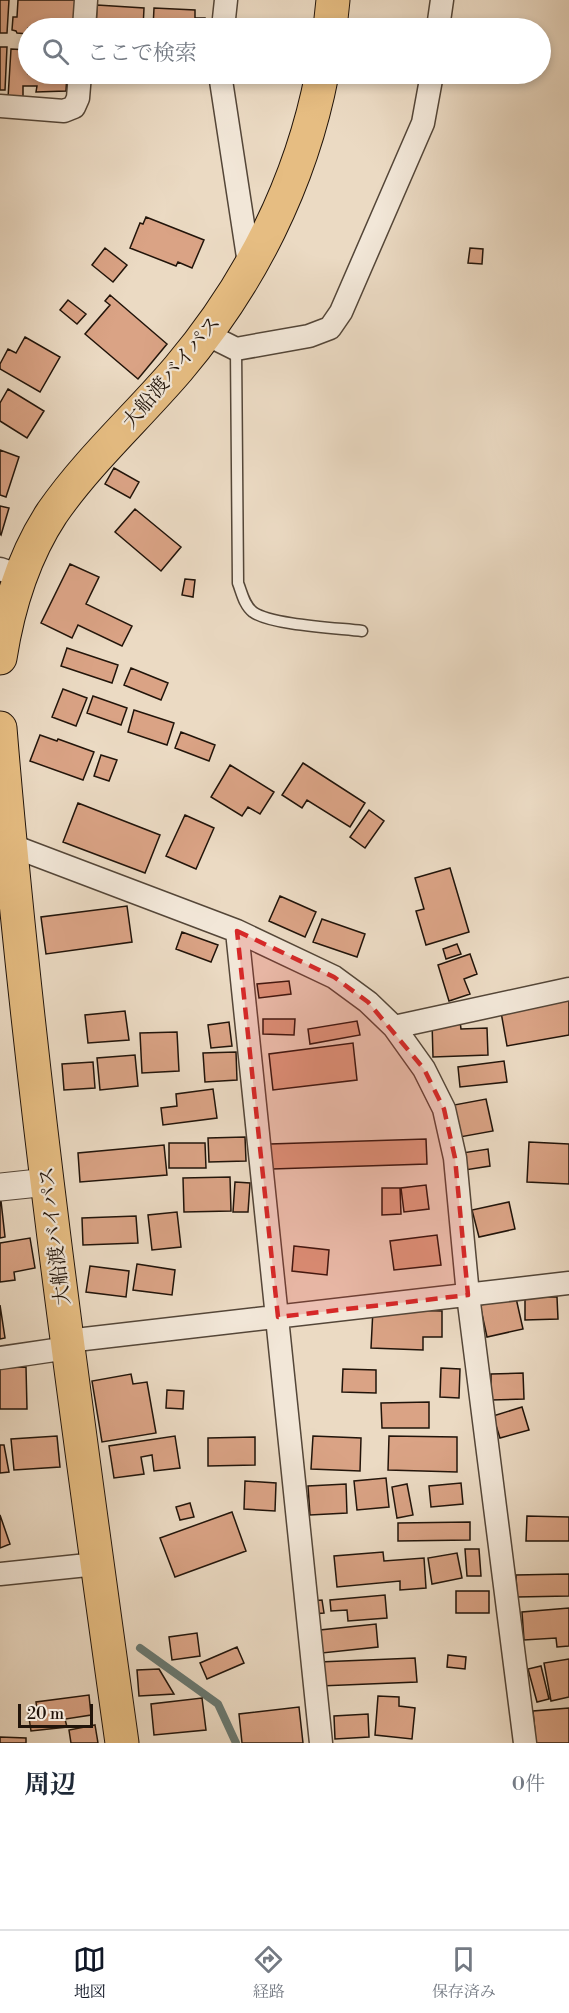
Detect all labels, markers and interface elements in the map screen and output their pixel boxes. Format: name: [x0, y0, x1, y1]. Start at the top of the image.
search box: [18, 18, 551, 84]
icon: search: [39, 35, 72, 68]
text: ここで検索: [87, 40, 197, 67]
street label: 大船渡バイパス: [118, 311, 227, 434]
street label: 大船渡バイパス: [35, 1165, 76, 1307]
scale bar: [18, 1701, 93, 1728]
text: 20 m: [27, 1704, 64, 1724]
text: 周辺: [24, 1769, 76, 1801]
text: 0件: [512, 1772, 545, 1797]
tab: 地図: [73, 1943, 106, 2002]
tab: 経路: [252, 1943, 285, 2002]
tab: 保存済み: [432, 1943, 496, 2002]

